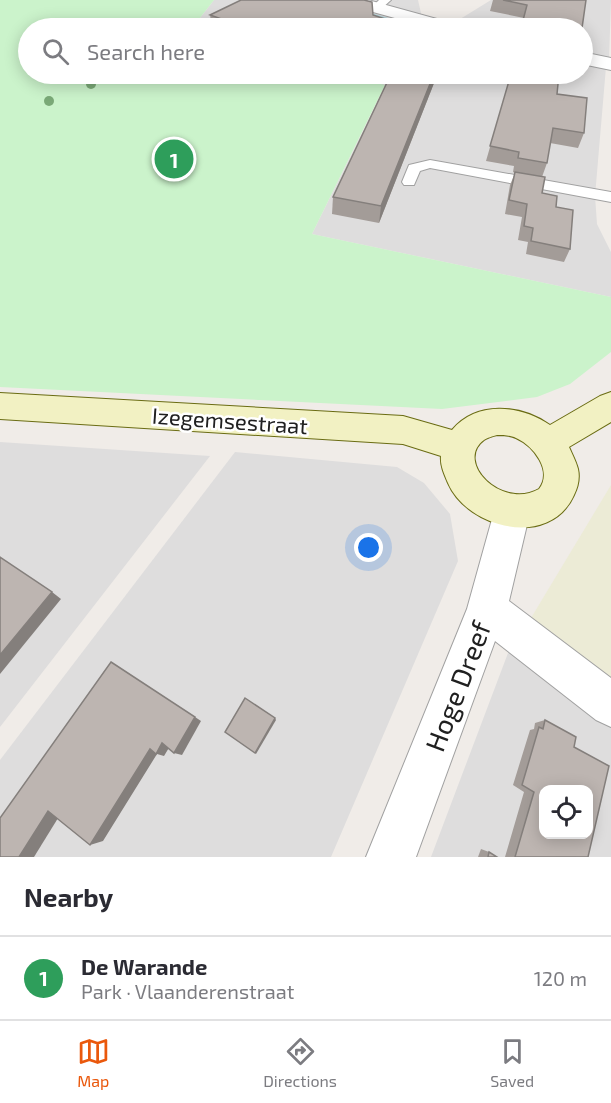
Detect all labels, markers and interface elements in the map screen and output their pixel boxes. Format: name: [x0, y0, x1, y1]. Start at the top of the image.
search box: [18, 18, 593, 84]
icon: search: [39, 35, 72, 68]
text: Search here: [87, 38, 205, 64]
pin: 1: [154, 136, 194, 182]
street label: Izegemsestraat: [151, 402, 309, 438]
your location: [354, 533, 383, 562]
street label: Hoge Dreef: [418, 616, 498, 756]
map controls: [539, 785, 593, 839]
button: locate: [539, 785, 593, 839]
text: Nearby: [24, 881, 113, 912]
text: De Warande: [81, 953, 207, 979]
text: 1: [39, 966, 48, 990]
text: 120 m: [534, 966, 587, 990]
text: Park · Vlaanderenstraat: [81, 979, 294, 1003]
tab: Map: [77, 1035, 110, 1090]
tab: Directions: [263, 1035, 337, 1090]
tab: Saved: [490, 1035, 534, 1090]

